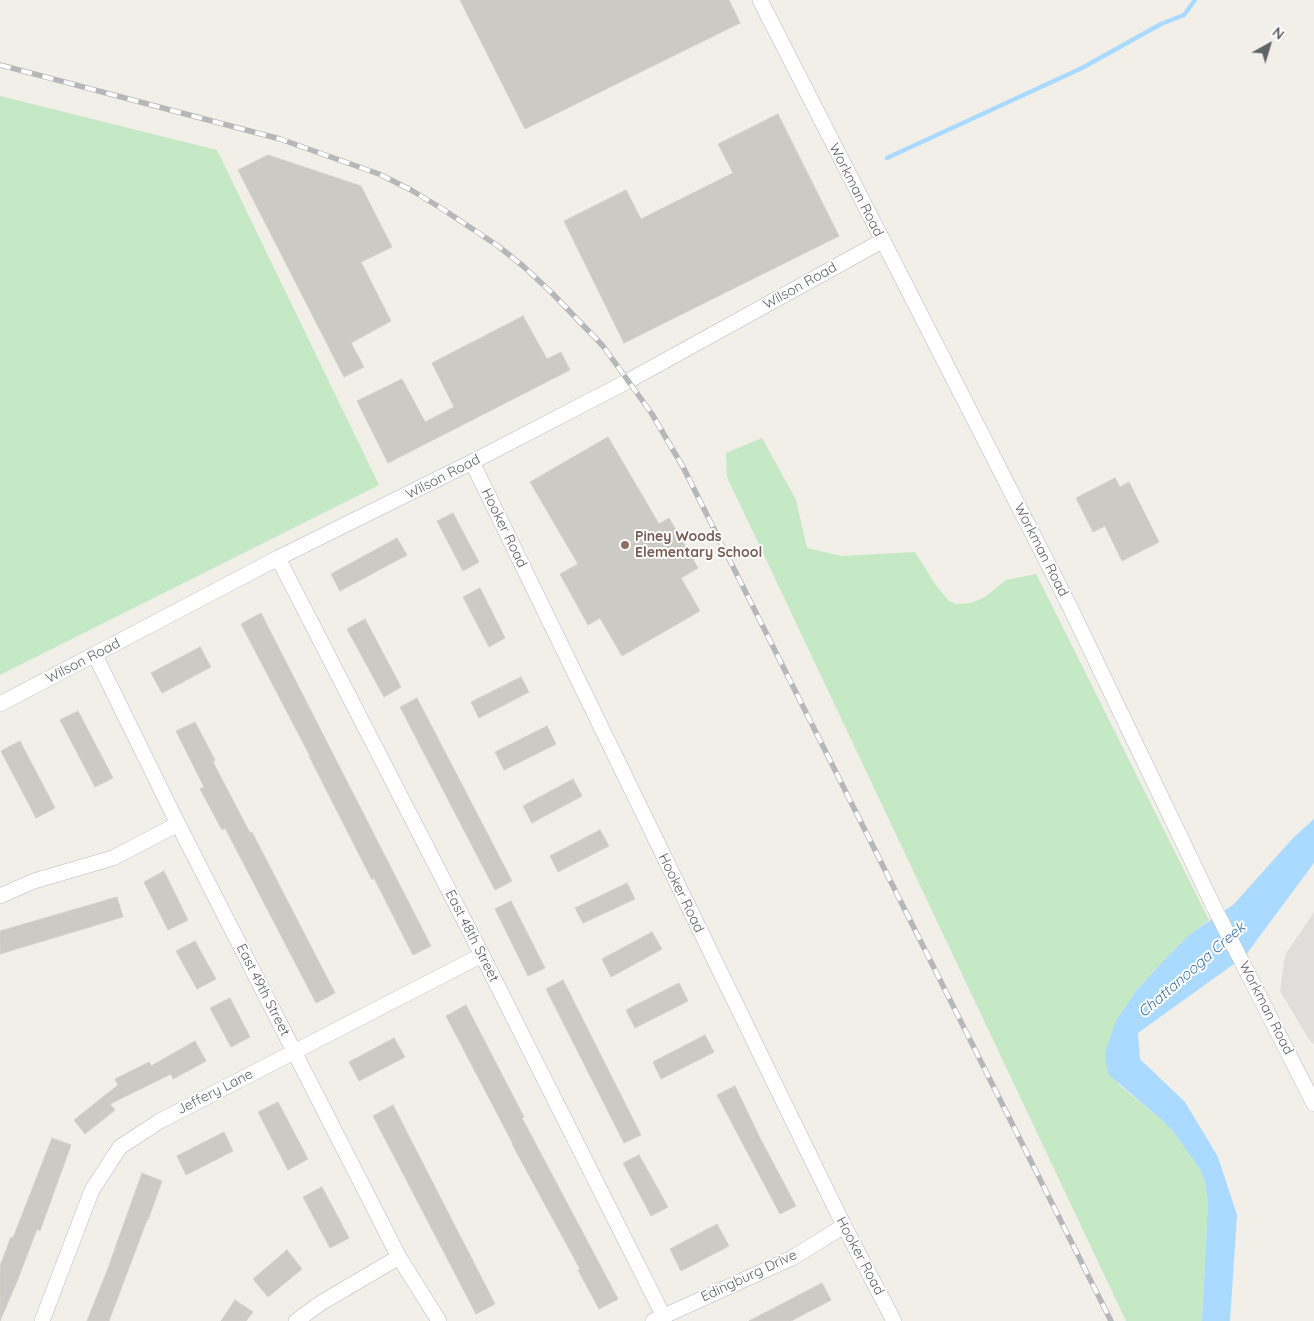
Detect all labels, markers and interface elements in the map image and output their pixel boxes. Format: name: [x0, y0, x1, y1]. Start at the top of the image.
north arrow: [1244, 20, 1294, 70]
text: N: [1269, 23, 1288, 44]
street label: Workman Road: [825, 141, 887, 239]
street label: Wilson Road: [760, 259, 840, 313]
street label: Wilson Road: [403, 451, 483, 503]
street label: Hooker Road: [478, 486, 530, 570]
street label: Workman Road: [1010, 501, 1072, 599]
place label: Piney Woods Elementary School: [635, 529, 762, 562]
marker: Piney Woods Elementary School: [619, 539, 631, 551]
street label: Wilson Road: [43, 635, 123, 687]
street label: Hooker Road: [655, 851, 707, 935]
street label: East 48th Street: [442, 887, 502, 985]
water label: Chattanooga Creek: [1135, 919, 1249, 1021]
street label: East 49th Street: [233, 941, 293, 1039]
street label: Workman Road: [1235, 959, 1297, 1057]
street label: Jeffery Lane: [174, 1066, 256, 1118]
street label: Hooker Road: [832, 1214, 888, 1298]
street label: Edingburg Drive: [698, 1246, 800, 1306]

